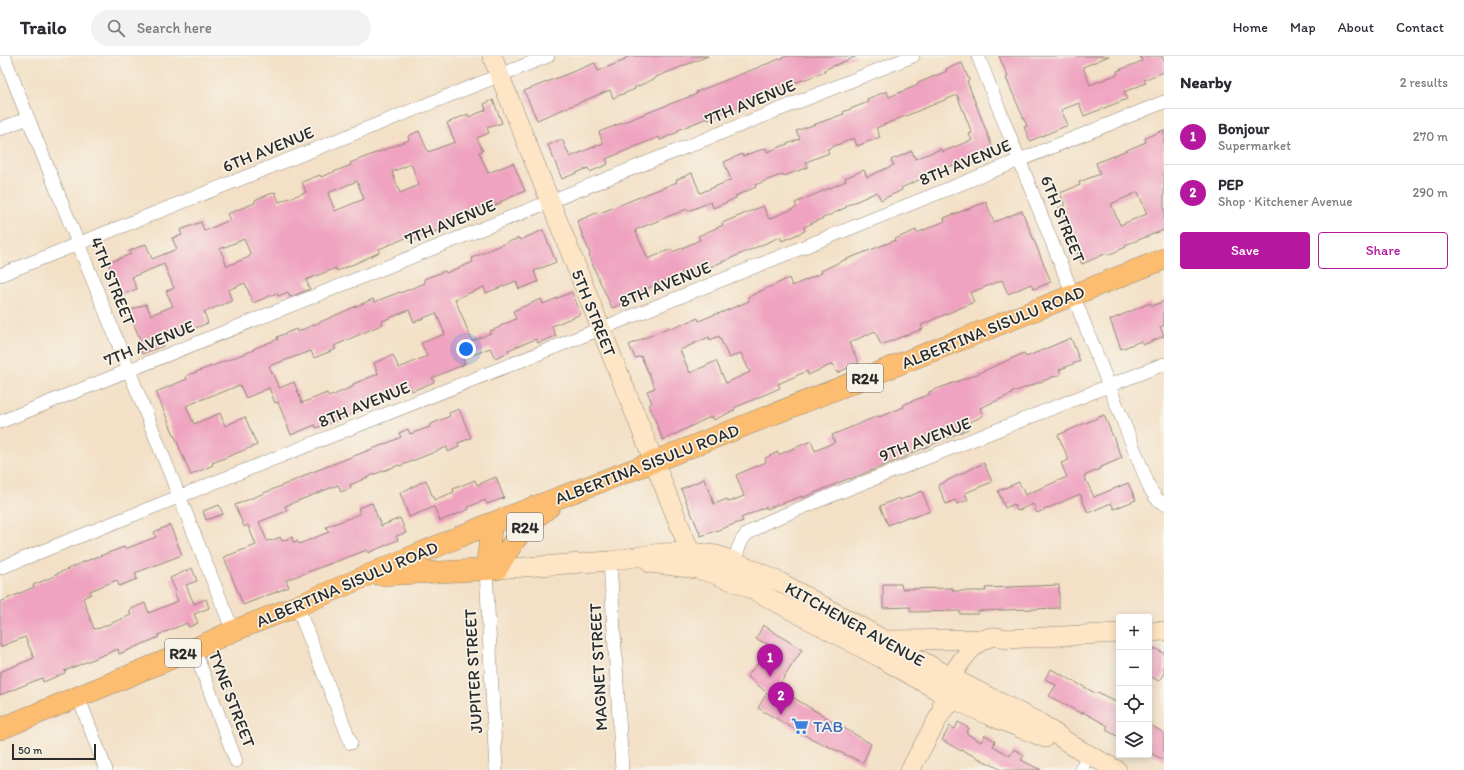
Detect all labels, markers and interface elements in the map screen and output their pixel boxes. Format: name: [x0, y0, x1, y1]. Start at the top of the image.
search box: [91, 10, 371, 46]
text: Trailo: [20, 16, 67, 39]
icon: search: [105, 17, 127, 39]
text: Search here: [137, 19, 212, 37]
text: Home: [1233, 19, 1268, 36]
text: Map: [1290, 19, 1316, 36]
text: About: [1338, 19, 1374, 36]
text: Contact: [1396, 19, 1444, 36]
text: Nearby: [1180, 72, 1232, 92]
street label: 7TH AVENUE: [702, 75, 798, 129]
text: 2 results: [1400, 75, 1448, 90]
text: Bonjour: [1218, 120, 1269, 138]
street label: 6TH AVENUE: [219, 122, 317, 176]
text: 1: [1190, 129, 1196, 144]
text: 270 m: [1413, 129, 1448, 144]
street label: 8TH AVENUE: [916, 135, 1014, 189]
text: Supermarket: [1218, 138, 1291, 153]
street label: 6TH STREET: [1036, 173, 1090, 266]
text: PEP: [1218, 176, 1243, 194]
text: 2: [1190, 185, 1196, 200]
text: 290 m: [1412, 185, 1448, 200]
text: Shop · Kitchener Avenue: [1218, 194, 1353, 209]
street label: 7TH AVENUE: [402, 195, 498, 249]
button: Save: [1180, 232, 1310, 269]
button: Share: [1318, 232, 1448, 269]
street label: 4TH STREET: [86, 234, 140, 328]
street label: 8TH AVENUE: [616, 257, 714, 311]
street label: 5TH STREET: [567, 267, 621, 360]
street label: ALBERTINA SISULU ROAD: [899, 281, 1087, 373]
street label: 7TH AVENUE: [101, 316, 197, 370]
your location: [456, 339, 476, 359]
road number: R24: [847, 364, 883, 392]
street label: 8TH AVENUE: [315, 377, 413, 431]
street label: 9TH AVENUE: [876, 412, 974, 466]
street label: ALBERTINA SISULU ROAD: [552, 420, 742, 508]
road number: R24: [507, 513, 543, 541]
street label: ALBERTINA SISULU ROAD: [253, 537, 441, 631]
street label: KITCHENER AVENUE: [782, 577, 928, 671]
street label: MAGNET STREET: [585, 602, 611, 731]
street label: JUPITER STREET: [460, 608, 486, 734]
map controls: [1116, 614, 1152, 758]
button: +: [1116, 614, 1152, 650]
road number: R24: [165, 639, 201, 667]
pin: 1: [757, 644, 783, 677]
street label: TYNE STREET: [204, 648, 260, 751]
button: −: [1116, 650, 1152, 686]
pin: 2: [768, 682, 794, 715]
button: locate: [1116, 686, 1152, 722]
supermarket icon: TAB: [790, 716, 810, 736]
place label: TAB: [813, 716, 843, 736]
button: layers: [1116, 722, 1152, 758]
scale bar: [12, 742, 96, 761]
text: 50 m: [18, 744, 42, 757]

